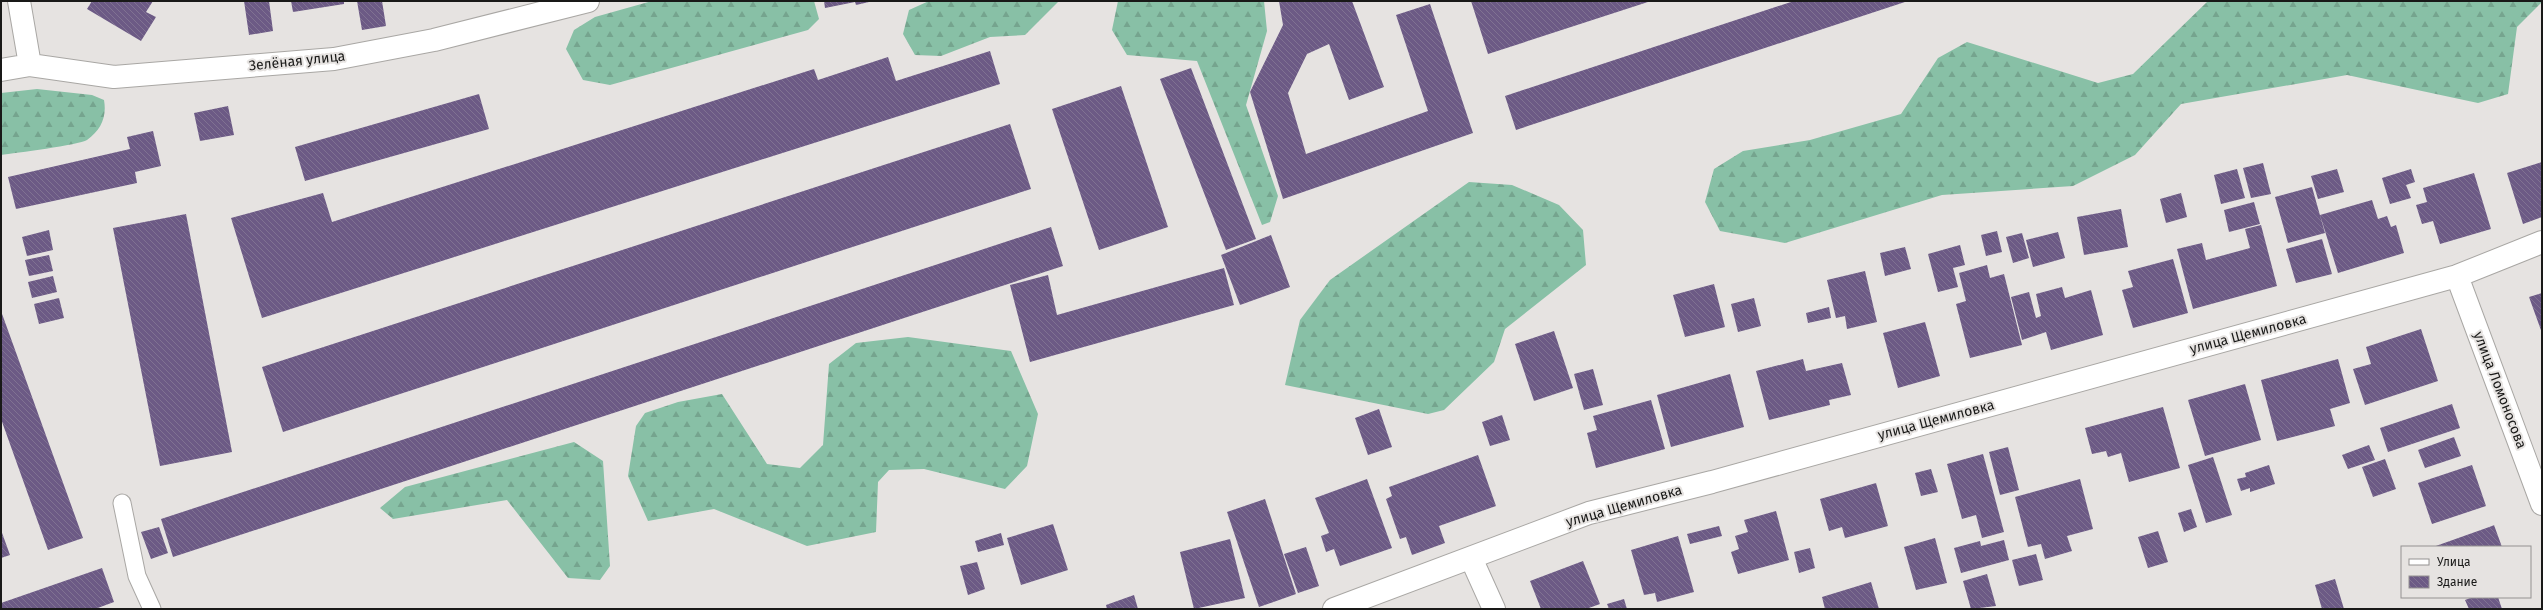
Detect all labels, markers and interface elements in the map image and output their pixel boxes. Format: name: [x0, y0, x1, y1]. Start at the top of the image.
street label: Зелёная улица: [248, 47, 346, 75]
street label: улица Щемиловка: [2188, 310, 2308, 358]
street label: улица Ломоносова: [2470, 329, 2530, 451]
street label: улица Щемиловка: [1876, 396, 1996, 444]
street label: улица Щемиловка: [1564, 481, 1684, 531]
legend: [2401, 546, 2531, 598]
text: Улица: [2437, 555, 2471, 569]
text: Здание: [2437, 575, 2477, 589]

